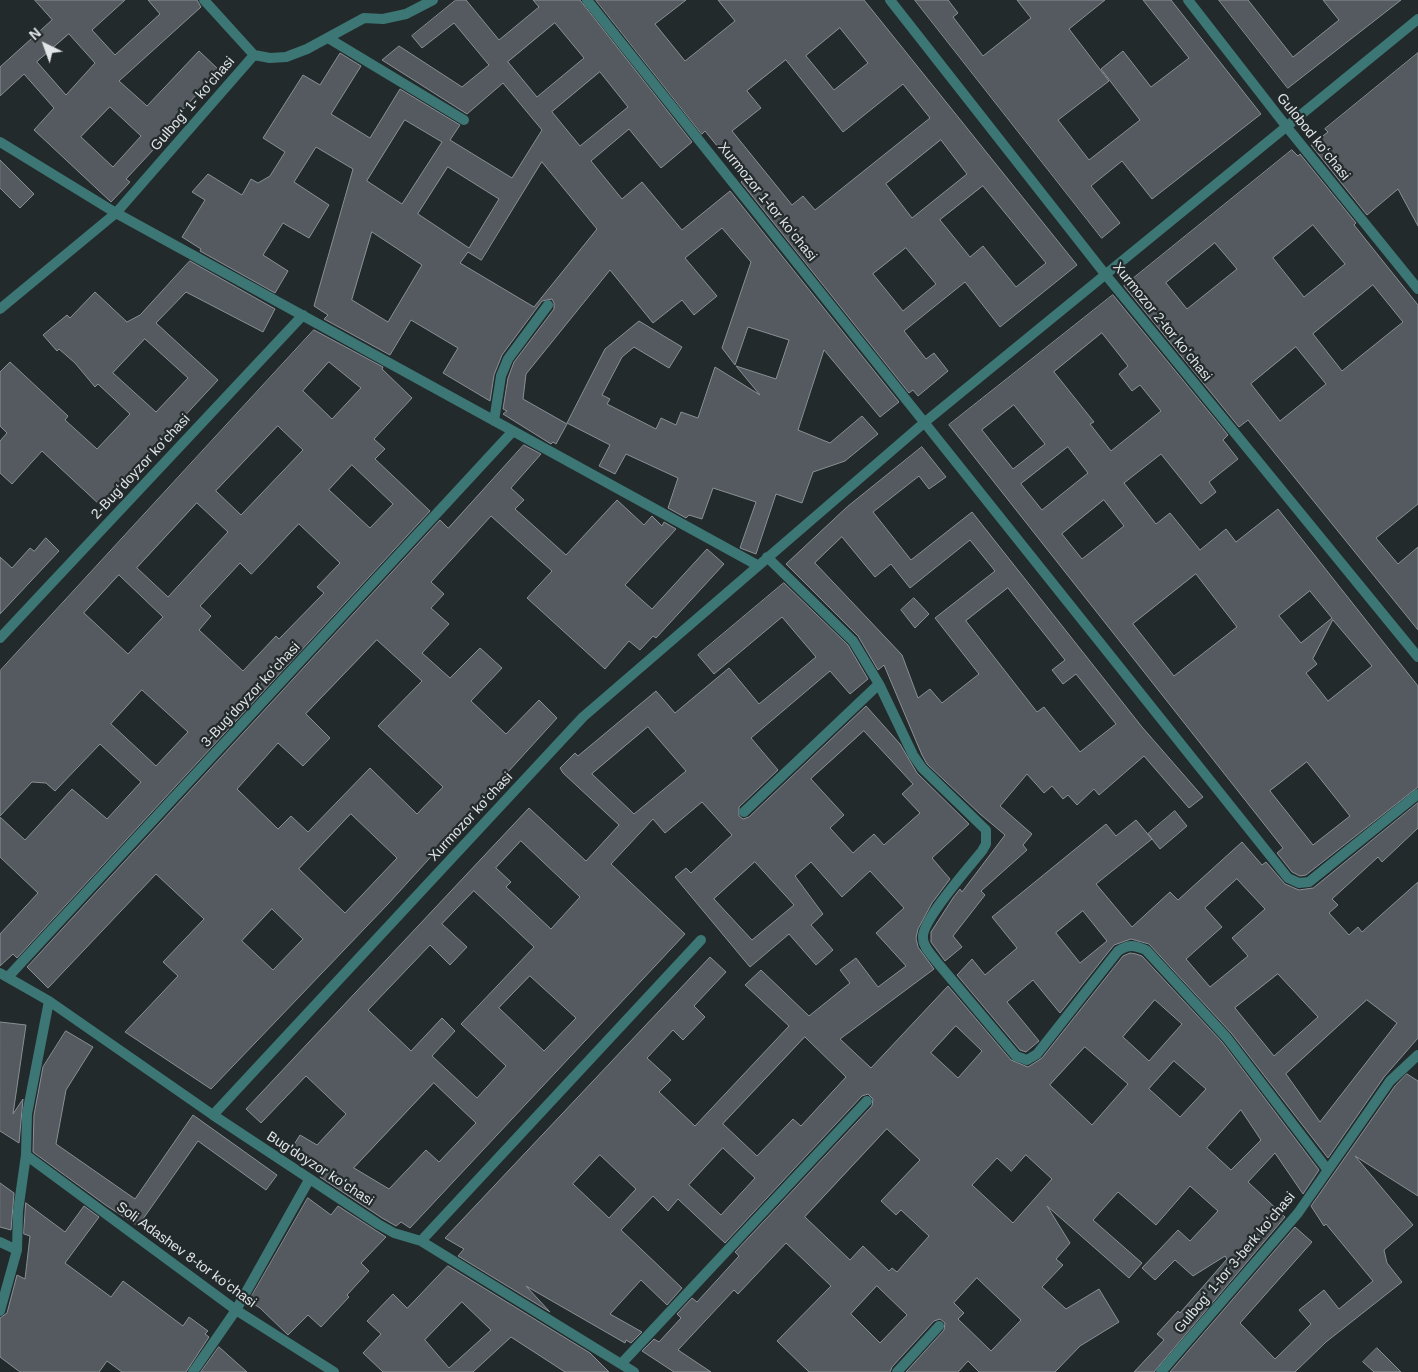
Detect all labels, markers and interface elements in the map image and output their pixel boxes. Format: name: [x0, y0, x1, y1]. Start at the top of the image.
north arrow: [20, 20, 70, 70]
text: N: [26, 25, 44, 43]
street label: Gulbogʻ 1- koʻchasi: [148, 54, 238, 154]
street label: Gulobod koʻchasi: [1273, 90, 1353, 184]
street label: Xurmozor 1-tor koʻchasi: [714, 139, 820, 265]
street label: Xurmozor 2-tor koʻchasi: [1109, 259, 1215, 385]
street label: 2-Bugʻdoyzor koʻchasi: [88, 411, 194, 523]
street label: 3-Bugʻdoyzor koʻchasi: [198, 639, 304, 751]
street label: Xurmozor koʻchasi: [426, 769, 516, 865]
street label: Bug'doyzor koʻchasi: [263, 1128, 377, 1210]
street label: Gulbogʻ 1-tor 3-berk koʻchasi: [1171, 1189, 1299, 1337]
street label: Soli Adashev 8-tor koʻchasi: [113, 1199, 259, 1311]

